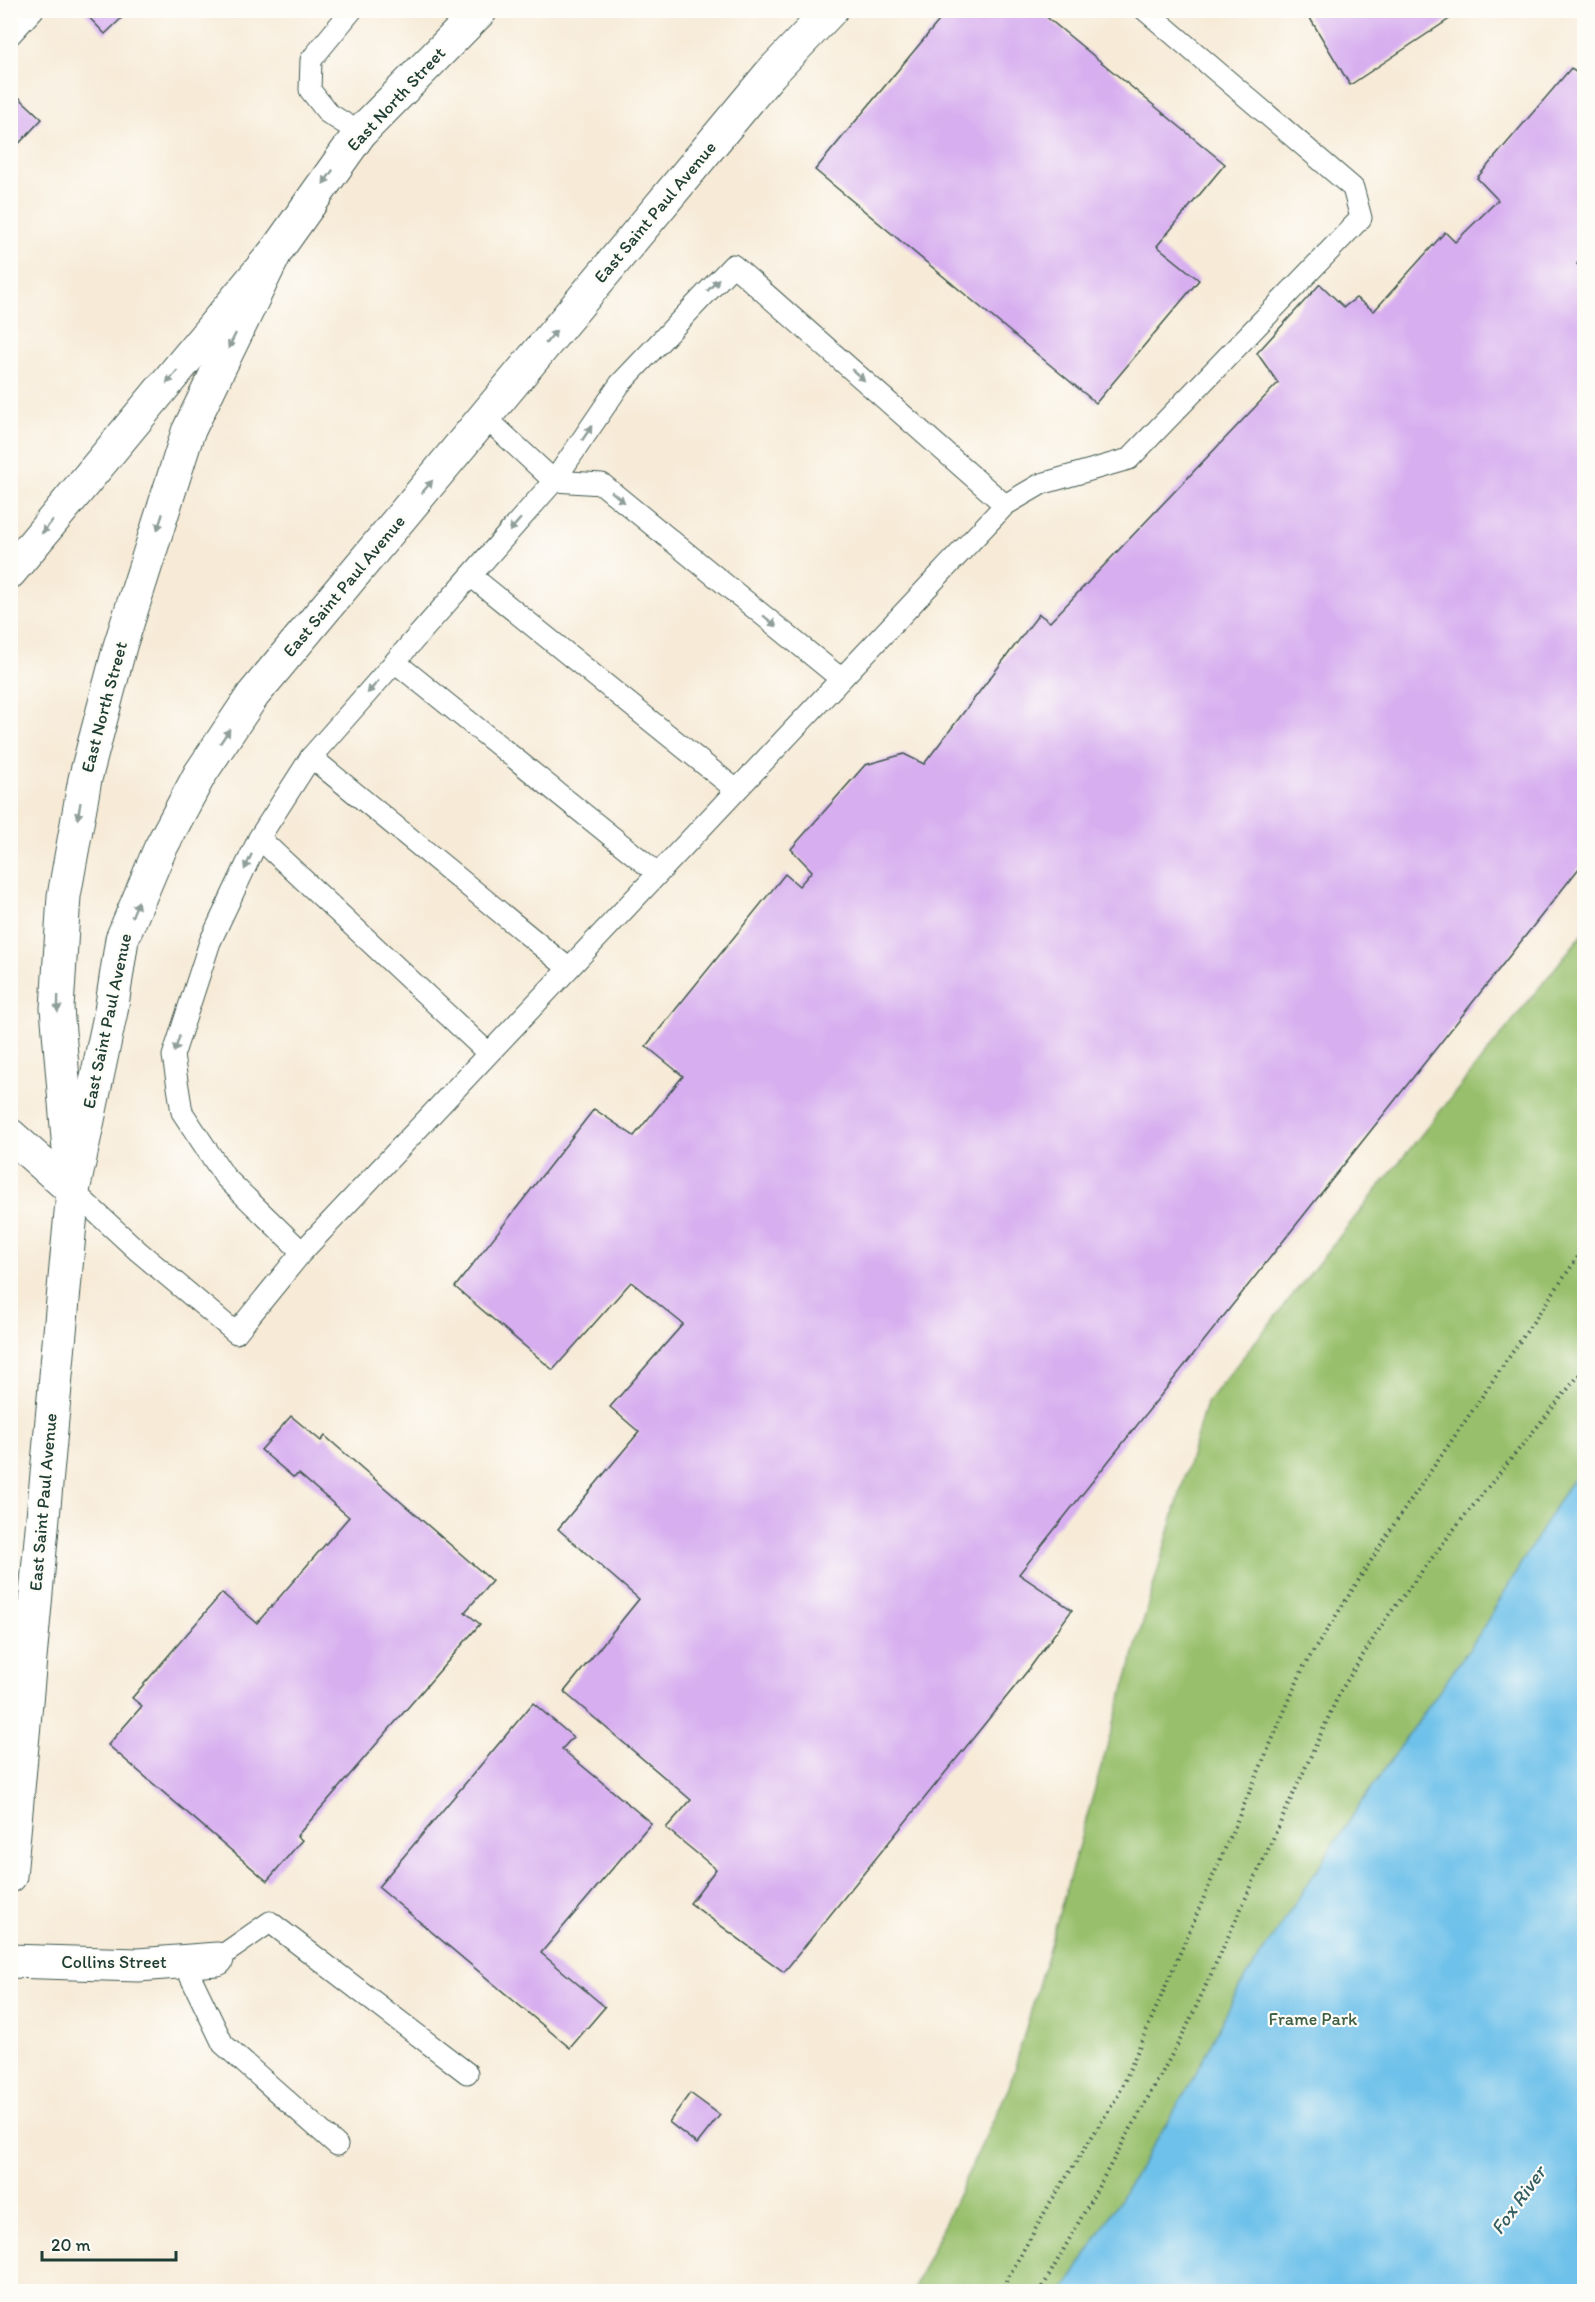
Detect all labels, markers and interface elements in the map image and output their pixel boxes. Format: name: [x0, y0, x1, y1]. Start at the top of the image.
street label: East North Street: [342, 42, 450, 156]
street label: East Saint Paul Avenue: [589, 137, 721, 287]
one-way arrow: [322, 168, 334, 184]
one-way arrow: [706, 279, 720, 293]
one-way arrow: [545, 329, 558, 345]
one-way arrow: [228, 333, 237, 350]
one-way arrow: [850, 368, 865, 381]
one-way arrow: [166, 369, 179, 384]
one-way arrow: [581, 425, 592, 441]
one-way arrow: [420, 479, 433, 495]
one-way arrow: [611, 491, 626, 503]
street label: East Saint Paul Avenue: [278, 511, 410, 661]
one-way arrow: [154, 513, 164, 531]
one-way arrow: [509, 517, 522, 533]
one-way arrow: [41, 519, 54, 535]
one-way arrow: [762, 614, 777, 626]
street label: East North Street: [76, 639, 132, 775]
one-way arrow: [366, 680, 380, 695]
one-way arrow: [219, 729, 231, 745]
one-way arrow: [74, 801, 83, 820]
one-way arrow: [243, 854, 252, 871]
one-way arrow: [130, 899, 140, 917]
street label: East Saint Paul Avenue: [78, 931, 136, 1111]
one-way arrow: [53, 995, 63, 1014]
one-way arrow: [171, 1035, 181, 1053]
street label: East Saint Paul Avenue: [24, 1412, 62, 1592]
street label: Collins Street: [61, 1951, 167, 1973]
park label: Frame Park: [1269, 2008, 1358, 2030]
water label: Fox River: [1485, 2159, 1552, 2239]
scale bar: [42, 2224, 176, 2262]
text: 20 m: [51, 2234, 91, 2256]

